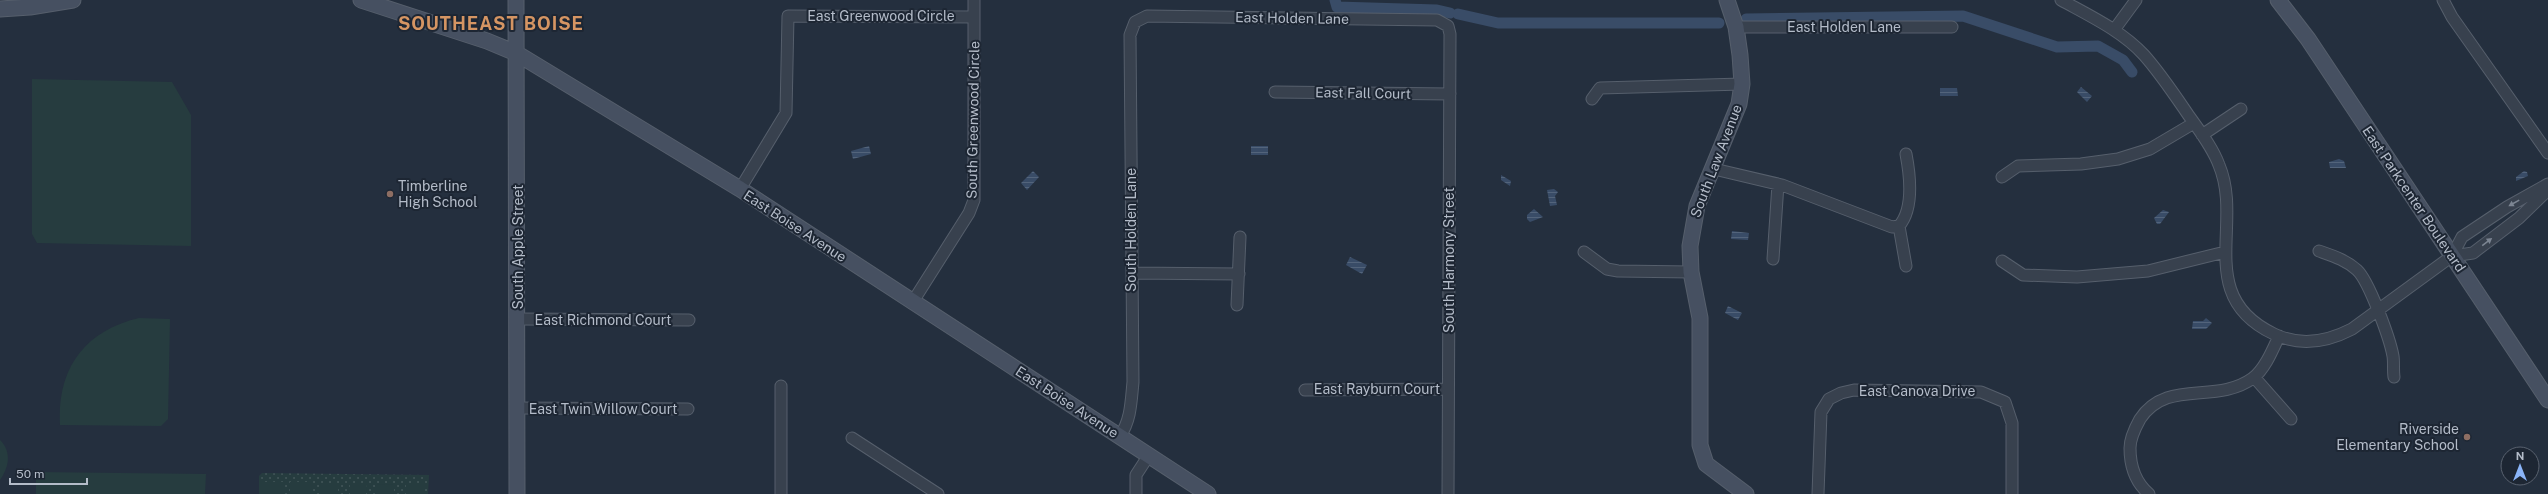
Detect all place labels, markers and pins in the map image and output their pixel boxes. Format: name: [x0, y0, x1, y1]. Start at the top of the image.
place label: Timberline High School: [398, 178, 477, 210]
marker: Timberline High School: [385, 189, 395, 199]
place label: Riverside Elementary School: [2336, 421, 2459, 453]
marker: Riverside Elementary School: [2462, 432, 2472, 442]

